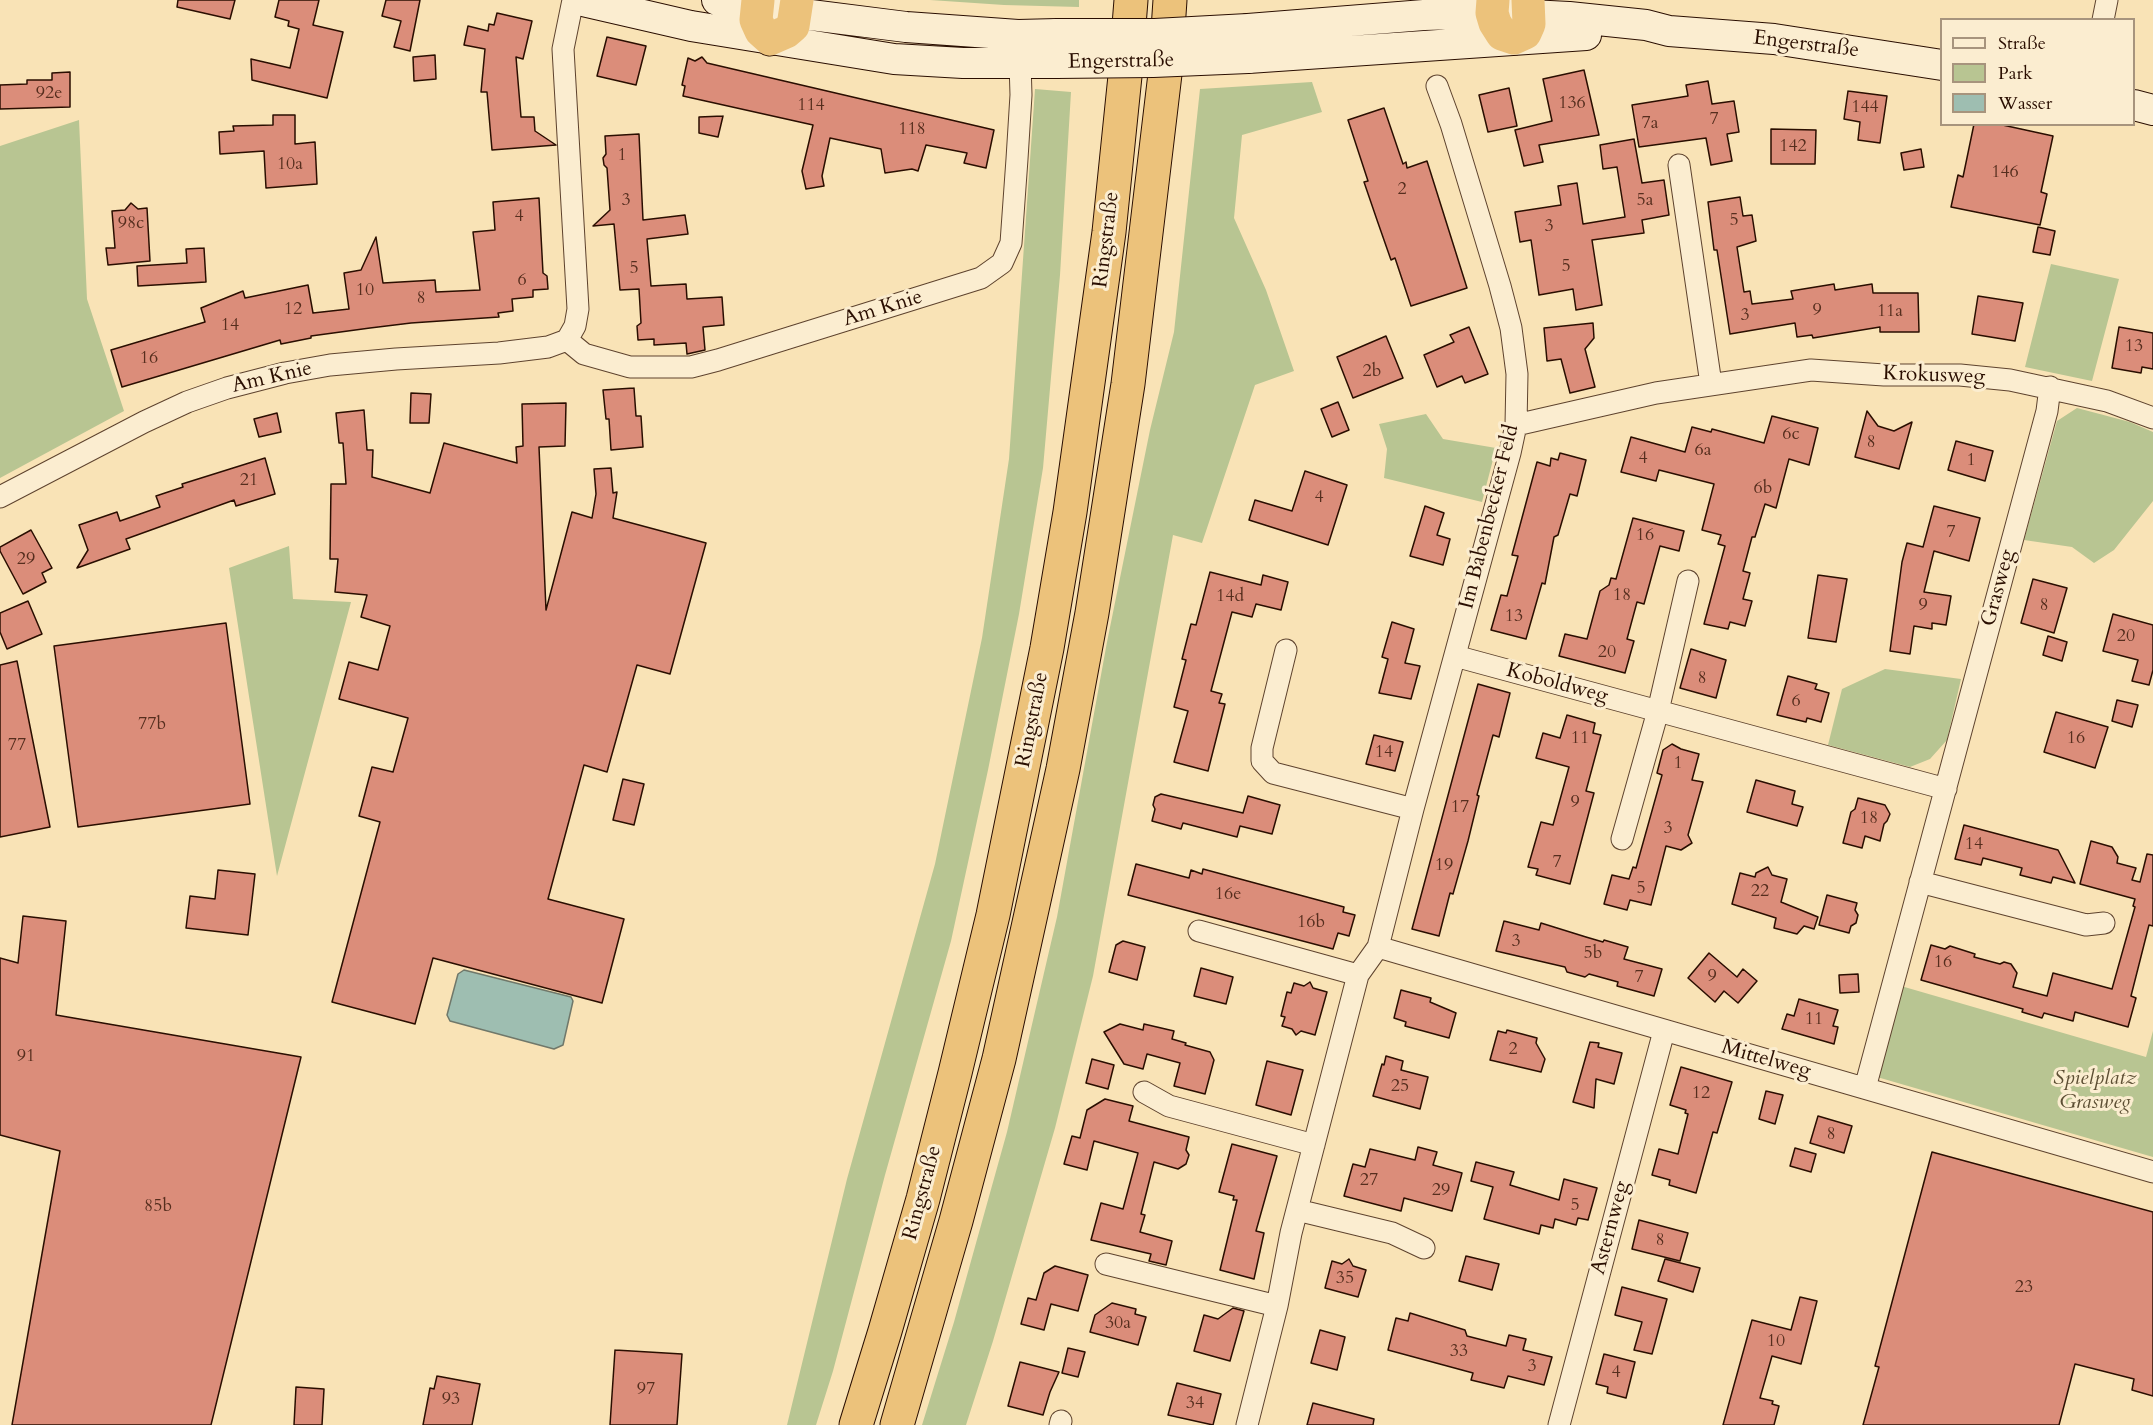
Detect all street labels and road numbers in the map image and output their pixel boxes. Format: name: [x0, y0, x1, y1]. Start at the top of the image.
street label: Engerstraße: [1752, 26, 1860, 64]
street label: Engerstraße: [1068, 48, 1174, 76]
street label: Ringstraße: [1089, 191, 1125, 289]
street label: Am Knie: [840, 285, 926, 333]
street label: Am Knie: [230, 357, 314, 399]
street label: Krokusweg: [1882, 362, 1986, 390]
street label: Im Babenbecker Feld: [1455, 422, 1525, 612]
street label: Grasweg: [1977, 547, 2021, 629]
street label: Koboldweg: [1503, 658, 1611, 710]
street label: Ringstraße: [1011, 670, 1055, 770]
street label: Mittelweg: [1718, 1035, 1814, 1085]
street label: Ringstraße: [898, 1143, 948, 1243]
street label: Asternweg: [1586, 1178, 1636, 1278]

